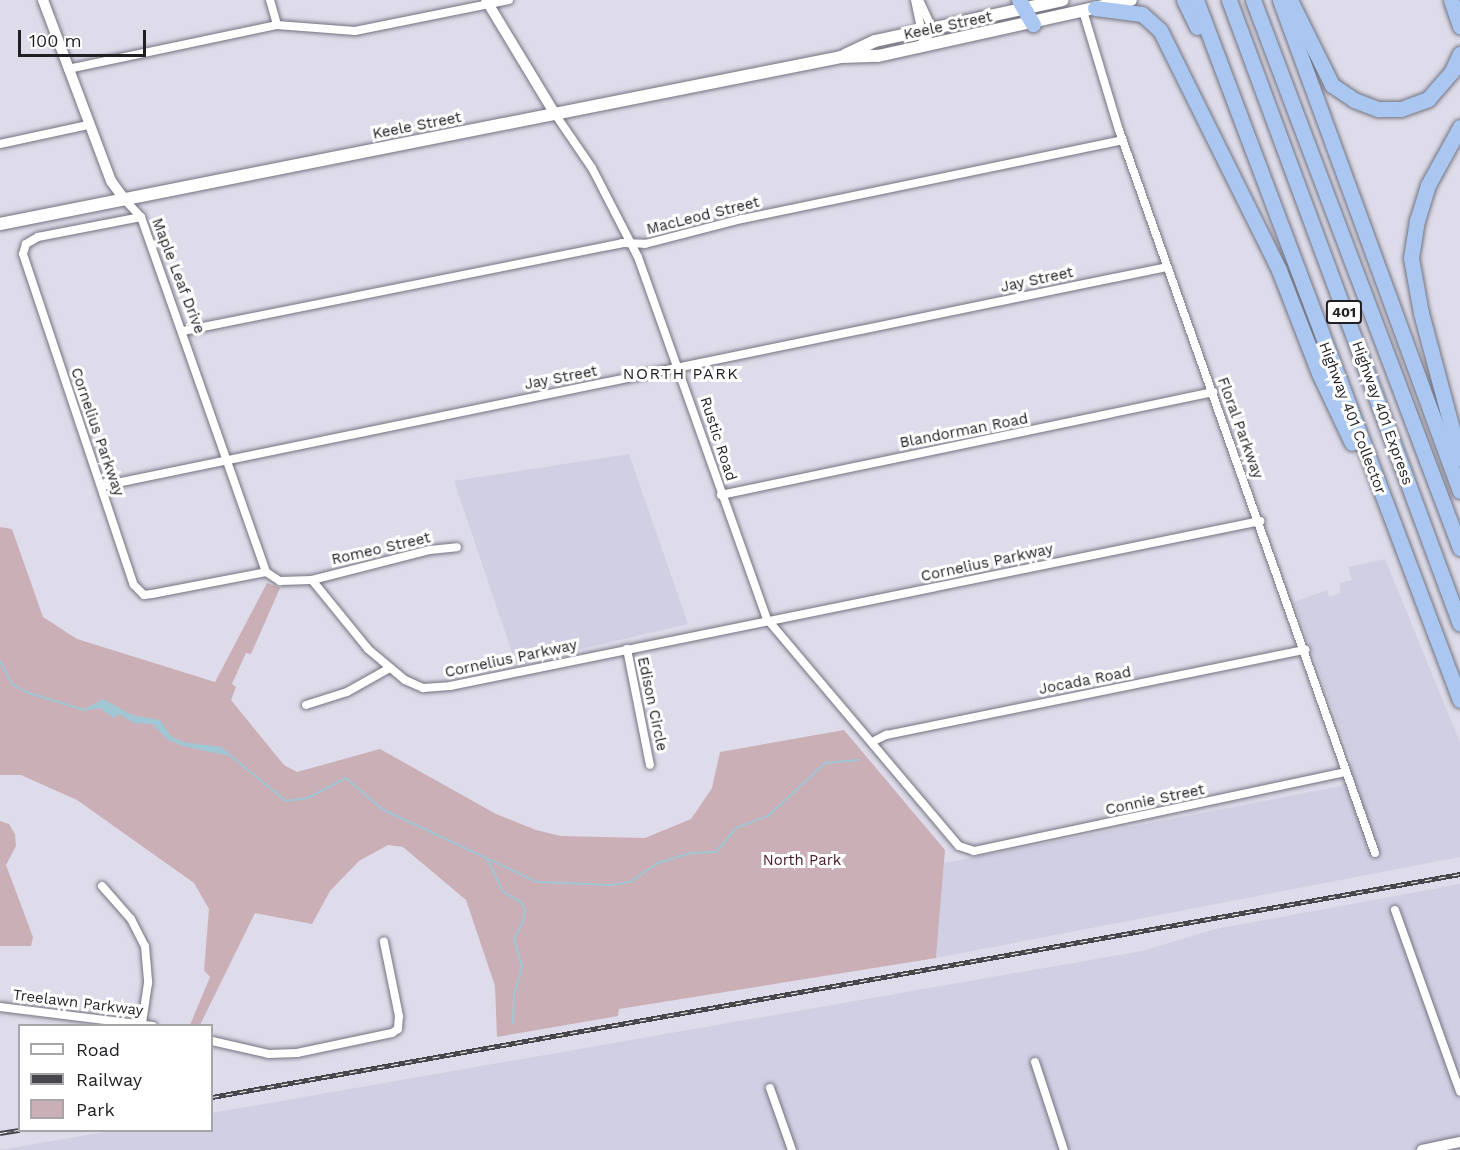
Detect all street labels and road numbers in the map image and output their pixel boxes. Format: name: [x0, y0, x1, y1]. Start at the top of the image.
street label: Keele Street: [902, 8, 994, 44]
street label: Keele Street: [371, 109, 463, 143]
street label: MacLeod Street: [645, 193, 761, 239]
street label: Maple Leaf Drive: [148, 215, 208, 337]
street label: Jay Street: [999, 263, 1075, 297]
road number: 401: [1324, 301, 1364, 323]
street label: Highway 401 Express: [1348, 338, 1416, 488]
street label: Highway 401 Collector: [1315, 339, 1389, 497]
street label: Jay Street: [523, 362, 599, 394]
street label: Cornelius Parkway: [67, 365, 127, 499]
street label: Floral Parkway: [1213, 375, 1267, 481]
street label: Rustic Road: [696, 395, 740, 483]
street label: Blandorman Road: [898, 410, 1030, 452]
street label: Romeo Street: [330, 529, 432, 569]
street label: Cornelius Parkway: [919, 540, 1055, 586]
street label: Cornelius Parkway: [443, 636, 579, 682]
street label: Edison Circle: [633, 655, 671, 753]
street label: Jocada Road: [1037, 663, 1133, 699]
street label: Connie Street: [1104, 781, 1206, 819]
street label: Treelawn Parkway: [12, 986, 144, 1020]

